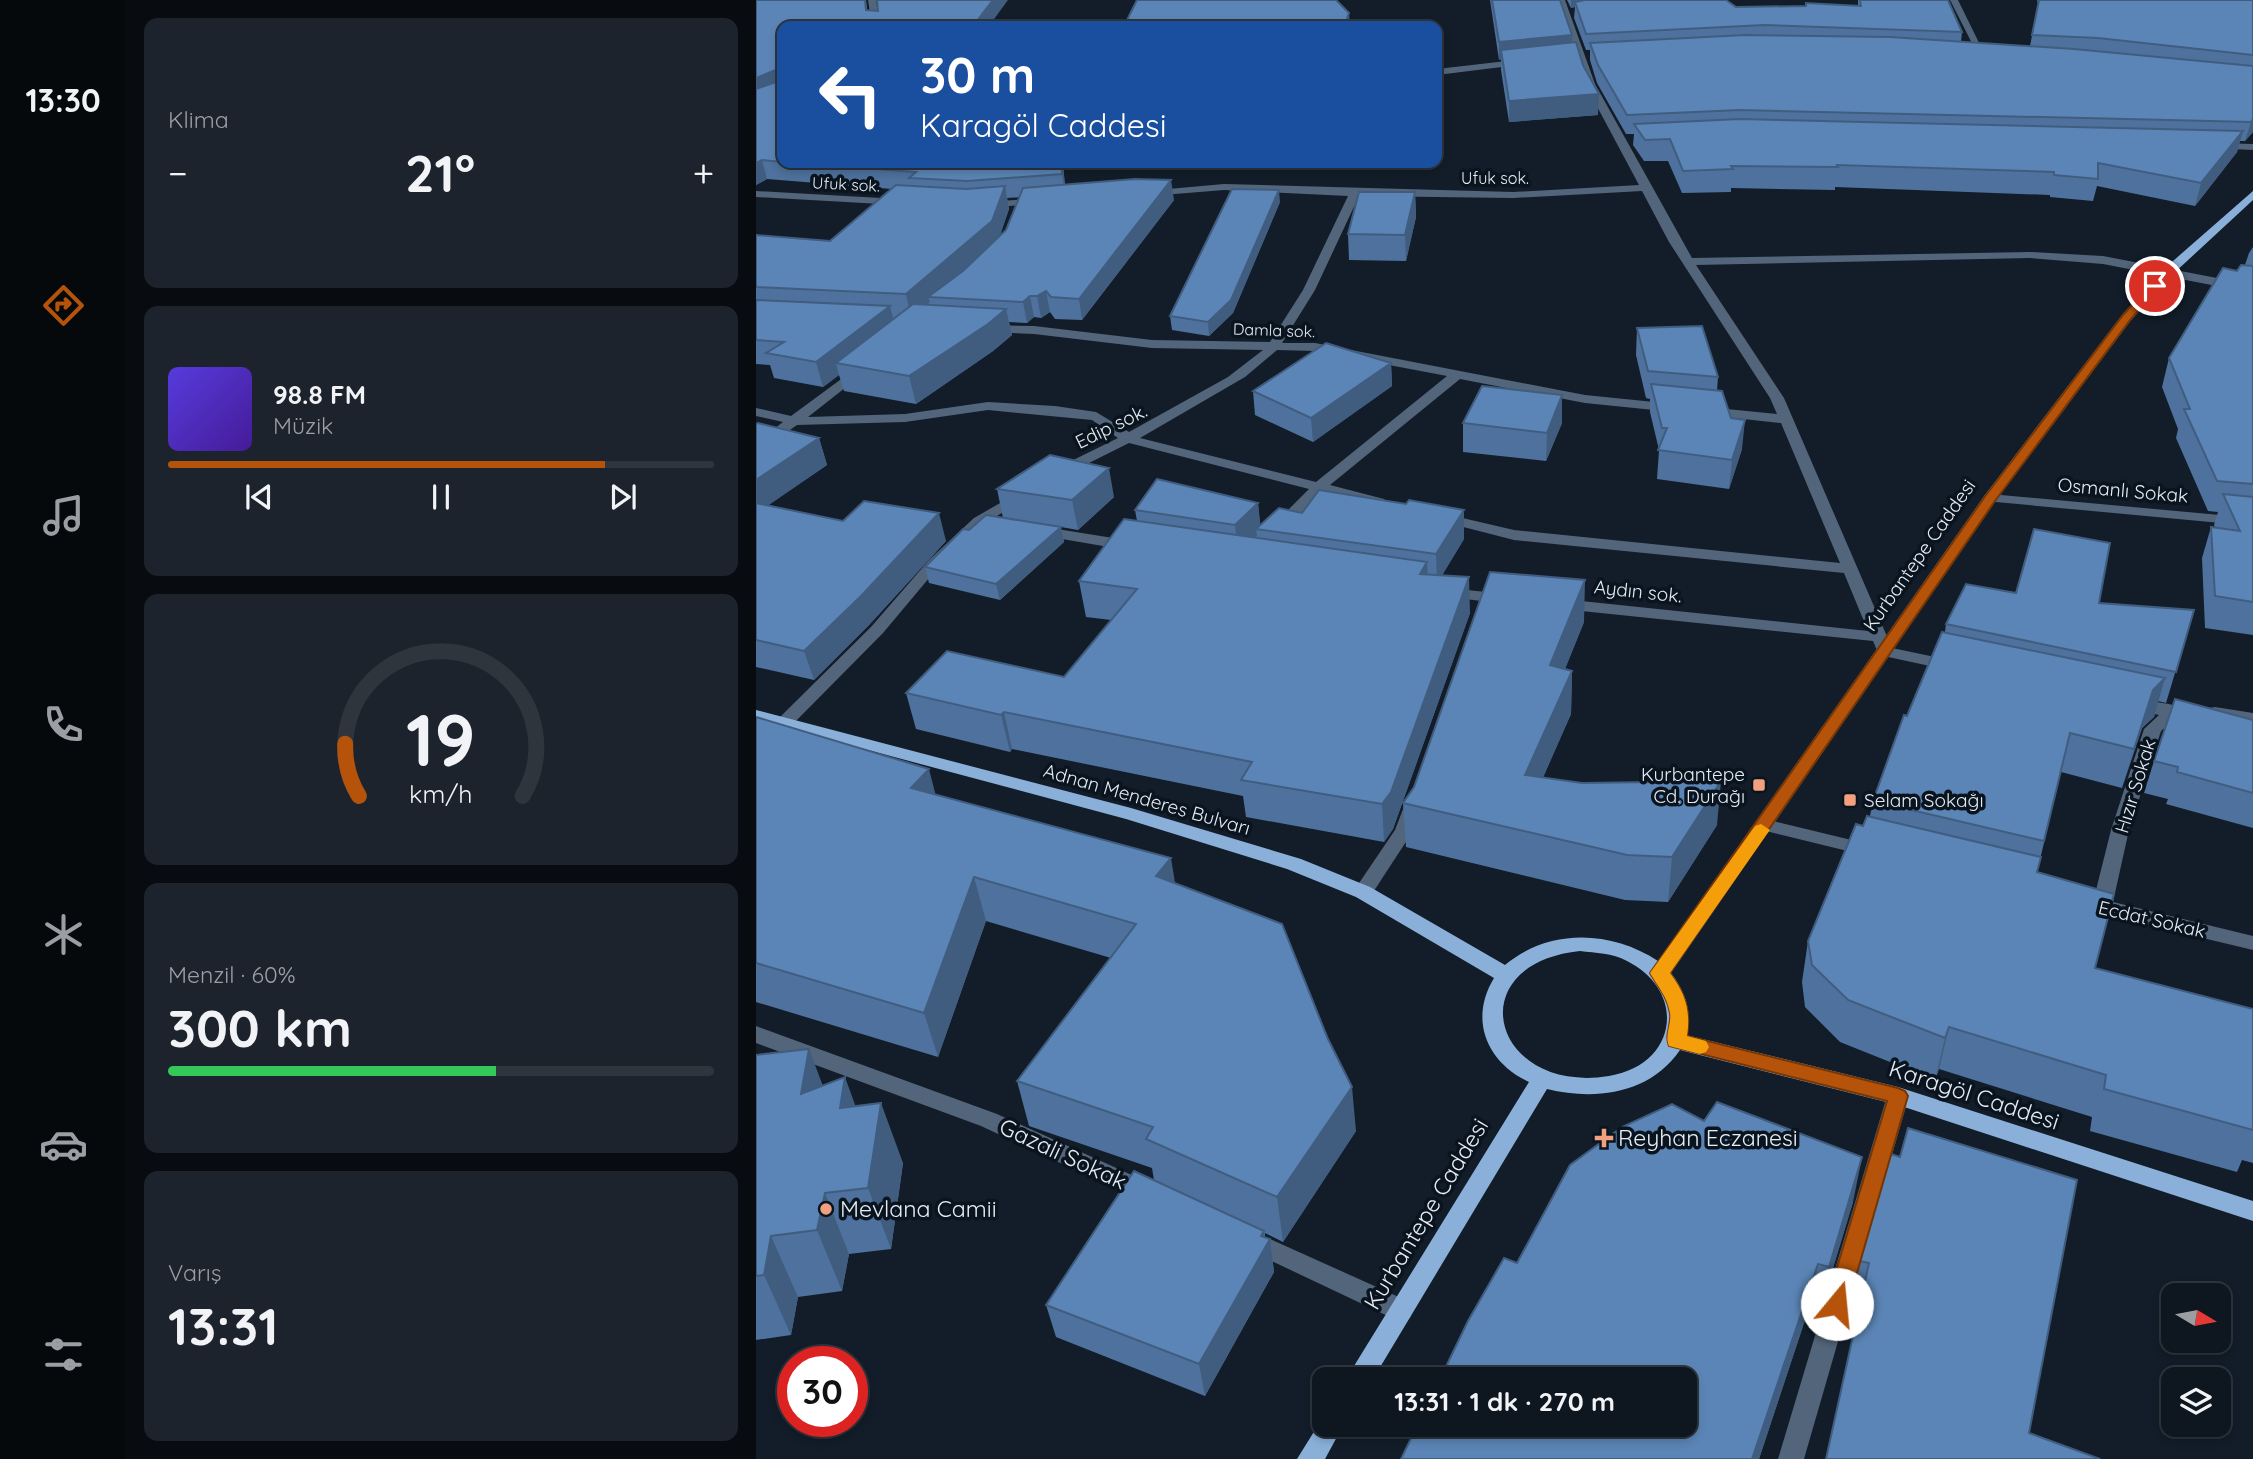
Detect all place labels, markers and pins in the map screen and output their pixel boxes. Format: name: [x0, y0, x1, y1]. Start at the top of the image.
pin: [2125, 256, 2185, 316]
place label: Kurbantepe Cd. Durağı: [1641, 762, 1745, 808]
marker: Kurbantepe Cd. Durağı: [1751, 777, 1767, 793]
place label: Selam Sokağı: [1864, 788, 1984, 812]
marker: Selam Sokağı: [1842, 792, 1858, 808]
place label: Reyhan Eczanesi: [1618, 1123, 1798, 1152]
marker: Reyhan Eczanesi: [1596, 1130, 1612, 1146]
place label: Mevlana Camii: [840, 1194, 997, 1223]
marker: Mevlana Camii: [818, 1201, 834, 1217]

